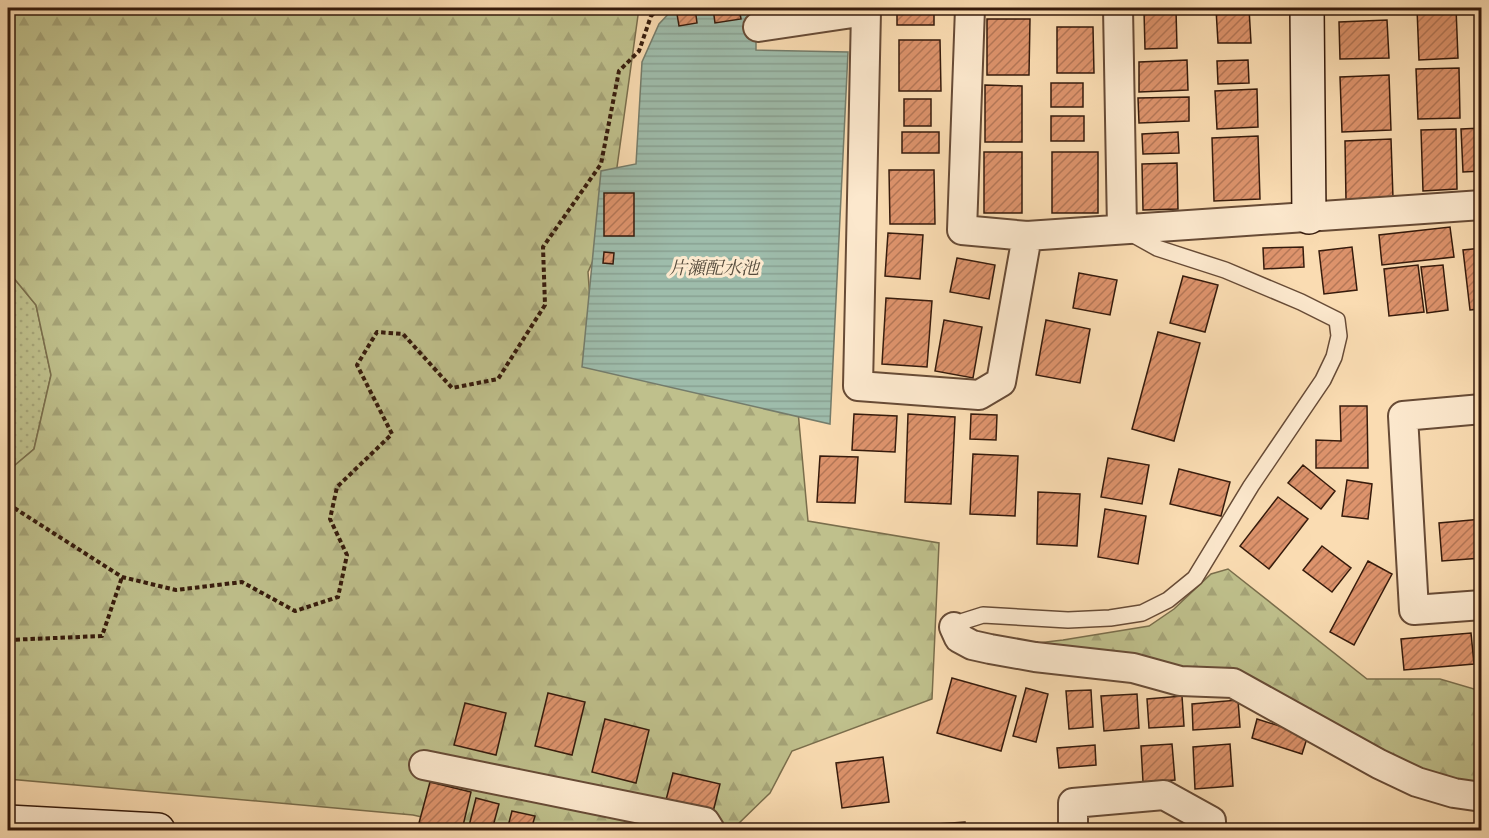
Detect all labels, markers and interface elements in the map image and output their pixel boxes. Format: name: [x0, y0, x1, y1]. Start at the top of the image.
water label: 片瀬配水池: [669, 257, 761, 282]

